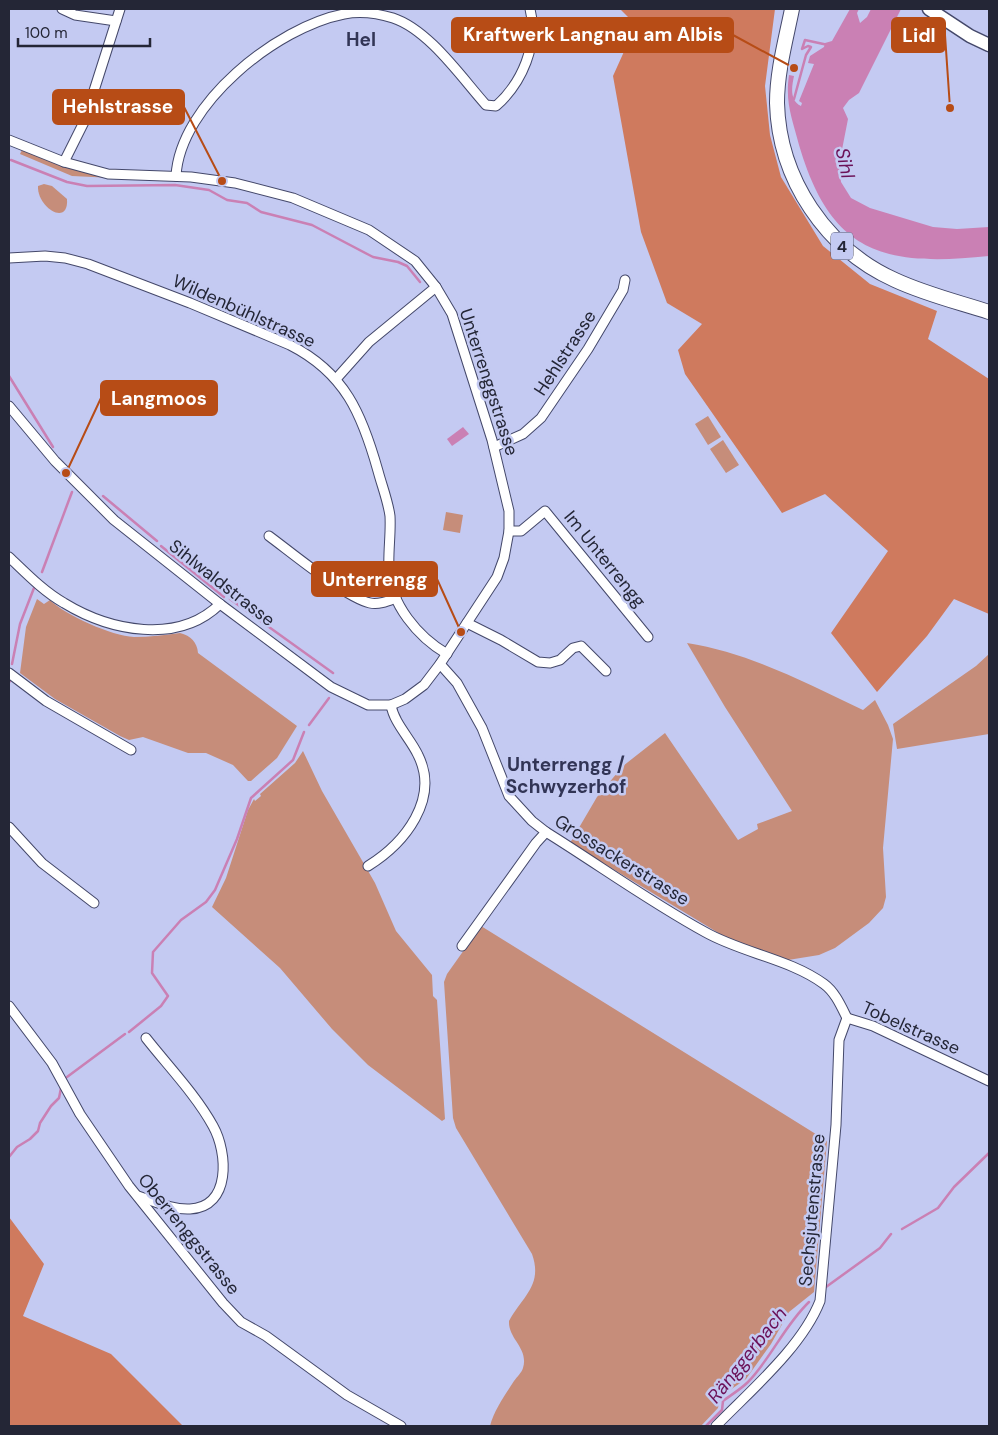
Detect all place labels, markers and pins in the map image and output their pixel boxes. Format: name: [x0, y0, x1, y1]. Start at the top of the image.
callout: Kraftwerk Langnau am Albis: [452, 18, 733, 52]
callout: Lidl: [892, 18, 945, 52]
callout: Hehlstrasse: [53, 90, 184, 124]
callout: Langmoos: [101, 381, 217, 415]
callout: Unterrengg: [312, 562, 437, 596]

